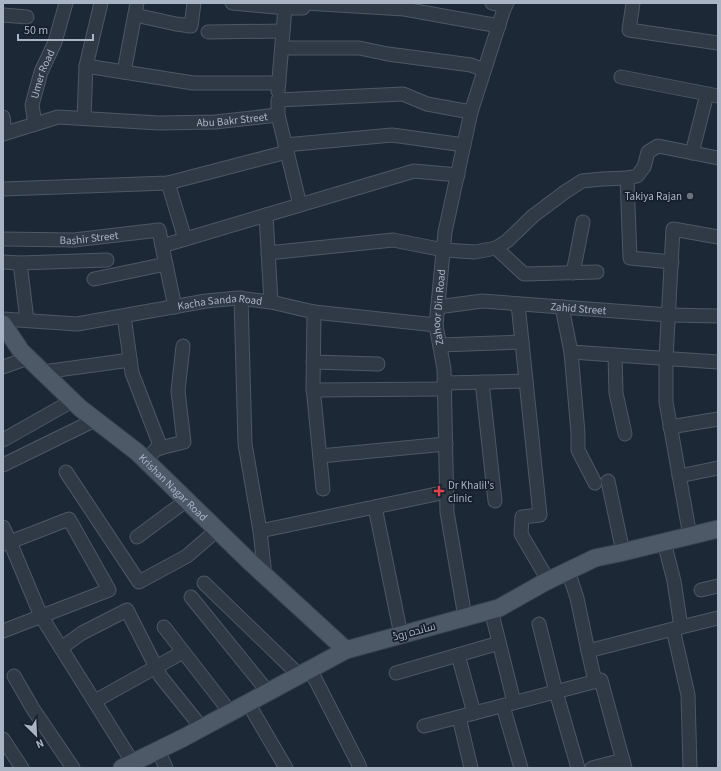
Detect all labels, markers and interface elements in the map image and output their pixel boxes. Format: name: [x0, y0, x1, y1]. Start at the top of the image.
scale bar: [18, 16, 93, 42]
text: 50 m: [24, 22, 48, 39]
street label: Umer Road: [27, 47, 58, 100]
street label: Abu Bakr Street: [196, 109, 269, 130]
place label: Takiya Rajan: [625, 189, 682, 204]
marker: Takiya Rajan: [685, 191, 695, 201]
street label: Bashir Street: [59, 228, 119, 248]
street label: Zahoor Din Road: [429, 269, 449, 347]
street label: Kacha Sanda Road: [176, 291, 263, 314]
street label: Zahid Street: [550, 299, 607, 318]
street label: Krishan Nagar Road: [135, 451, 211, 525]
place label: Dr Khalil's clinic: [448, 478, 495, 506]
marker: Dr Khalil's clinic: [433, 485, 445, 497]
street label: ساندہ روڈ: [391, 619, 437, 644]
north arrow: [16, 715, 56, 755]
text: N: [33, 735, 46, 752]

